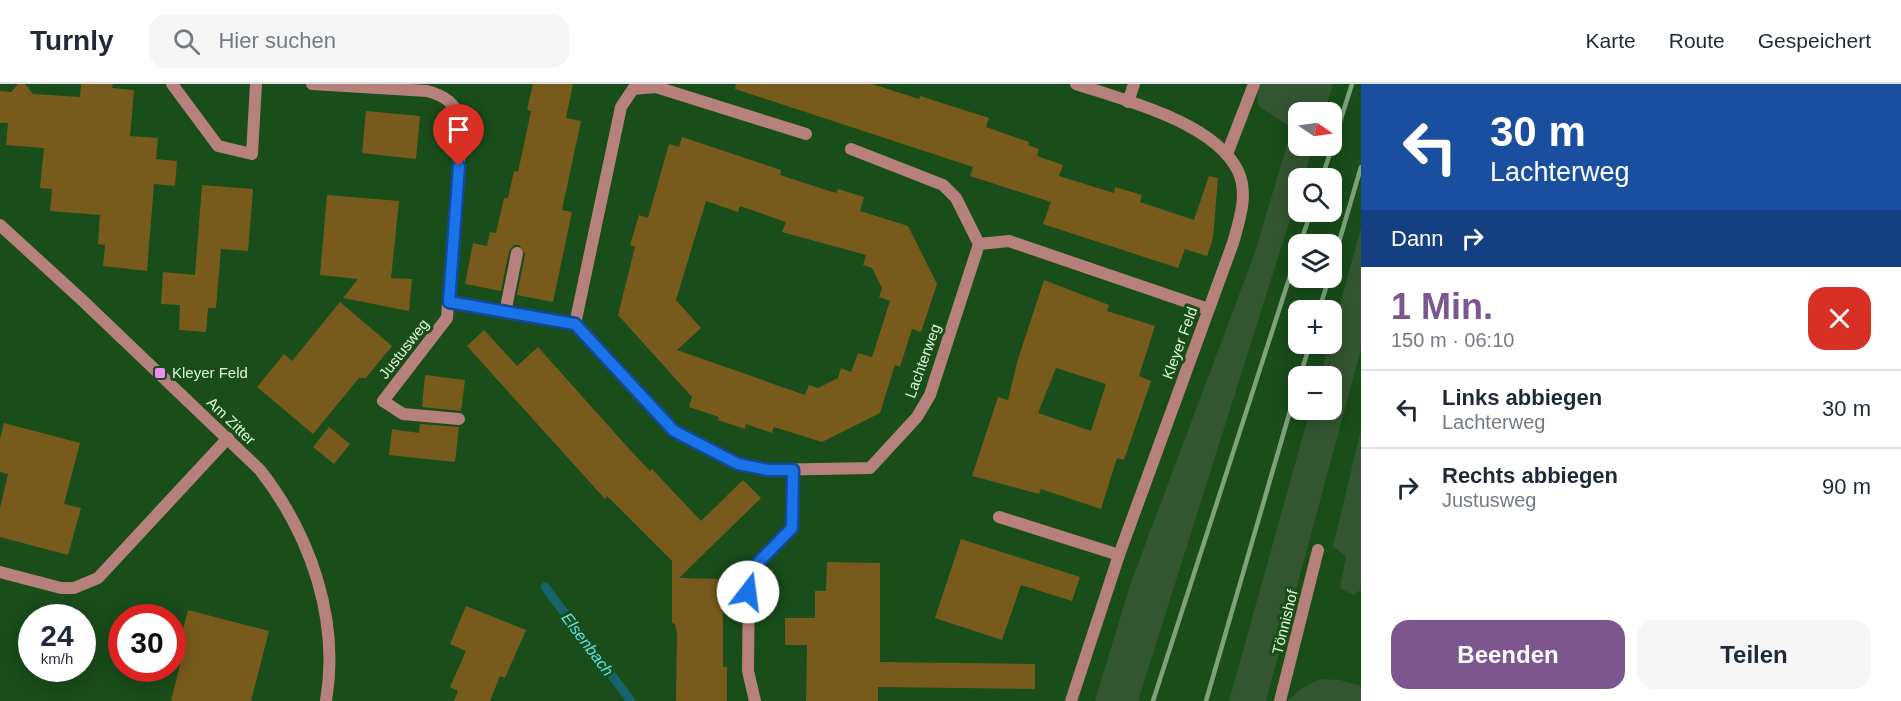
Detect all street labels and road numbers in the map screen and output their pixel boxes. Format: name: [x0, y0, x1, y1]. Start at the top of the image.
street label: Kleyer Feld: [1159, 304, 1200, 381]
street label: Justusweg: [375, 316, 432, 382]
street label: Lachterweg: [901, 321, 944, 400]
street label: Am Zitter: [204, 393, 259, 448]
street label: Tönnishof: [1268, 587, 1301, 656]

